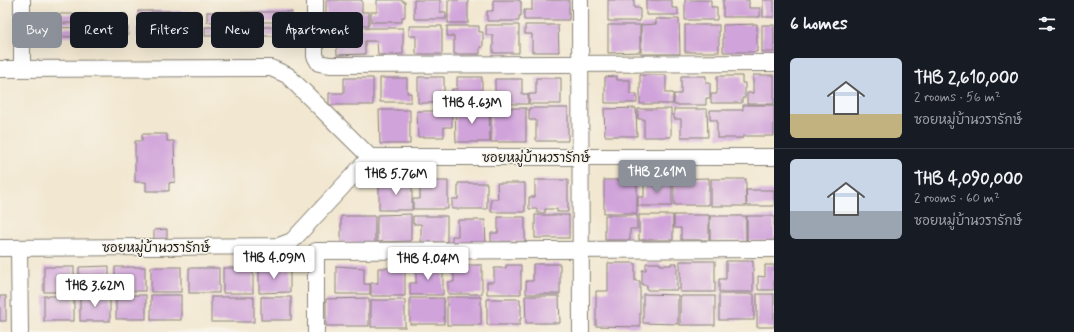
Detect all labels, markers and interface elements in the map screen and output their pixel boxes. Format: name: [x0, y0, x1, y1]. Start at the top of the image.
chip: Buy: [12, 12, 62, 48]
chip: Rent: [70, 12, 128, 48]
chip: Filters: [136, 12, 203, 48]
chip: New: [211, 12, 264, 48]
chip: Apartment: [272, 12, 363, 48]
text: 6 homes: [790, 13, 848, 35]
icon: filters: [1036, 13, 1058, 35]
text: THB 2,610,000: [914, 67, 1019, 89]
icon: home: [822, 74, 870, 122]
text: 2 rooms · 56 m²: [914, 89, 1001, 106]
pin: THB 4.63M: [426, 91, 518, 125]
text: THB 4.63M: [442, 95, 502, 112]
text: ซอยหมู่บ้านวรารักษ์: [914, 112, 1022, 129]
street label: ซอยหมู่บ้านวรารักษ์: [482, 148, 590, 167]
pin: THB 2.61M: [611, 160, 703, 194]
pin: THB 5.76M: [350, 162, 442, 196]
text: THB 2.61M: [628, 164, 686, 181]
text: THB 5.76M: [364, 166, 428, 183]
text: THB 4,090,000: [914, 168, 1023, 190]
icon: home: [822, 175, 870, 223]
text: 2 rooms · 60 m²: [914, 190, 1000, 207]
text: ซอยหมู่บ้านวรารักษ์: [914, 213, 1022, 230]
street label: ซอยหมู่บ้านวรารักษ์: [102, 238, 210, 257]
pin: THB 4.09M: [228, 246, 320, 280]
pin: THB 4.04M: [382, 247, 474, 281]
text: THB 4.09M: [243, 250, 305, 267]
text: THB 4.04M: [397, 251, 459, 268]
pin: THB 3.62M: [49, 274, 141, 308]
text: THB 3.62M: [65, 278, 125, 295]

